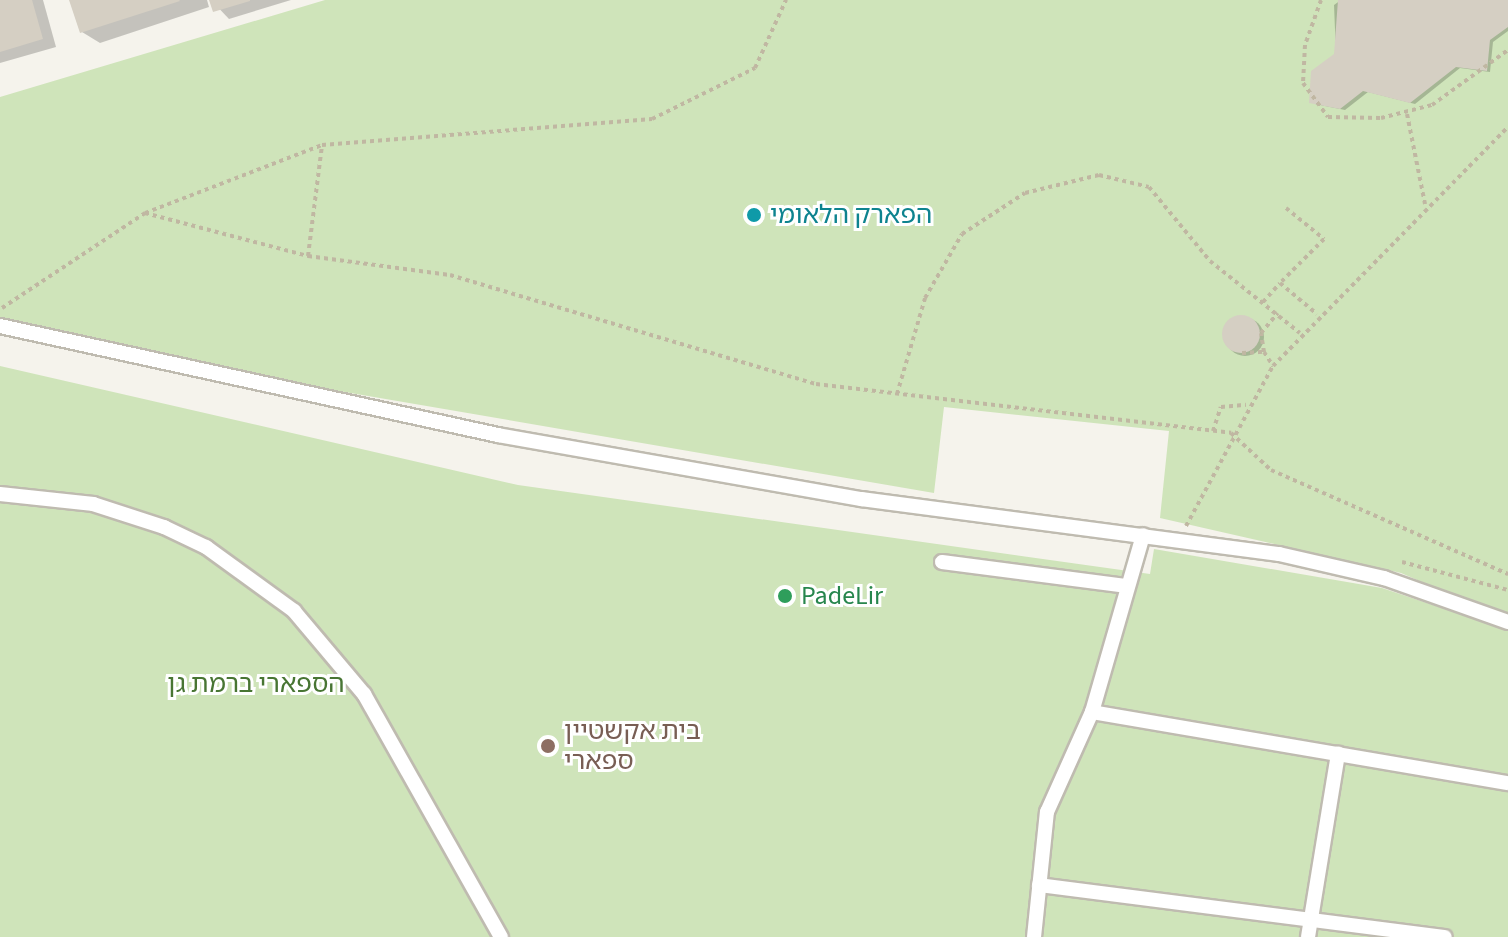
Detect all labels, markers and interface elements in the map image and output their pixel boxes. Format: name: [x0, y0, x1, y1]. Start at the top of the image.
place label: הפארק הלאומי: [770, 199, 932, 231]
marker: הפארק הלאומי: [745, 206, 763, 224]
place label: PadeLir: [801, 580, 883, 612]
marker: PadeLir: [776, 587, 794, 605]
park label: הספארי ברמת גן: [167, 668, 345, 700]
place label: בית אקשטיין ספארי: [564, 715, 701, 776]
marker: בית אקשטיין ספארי: [539, 737, 557, 755]

